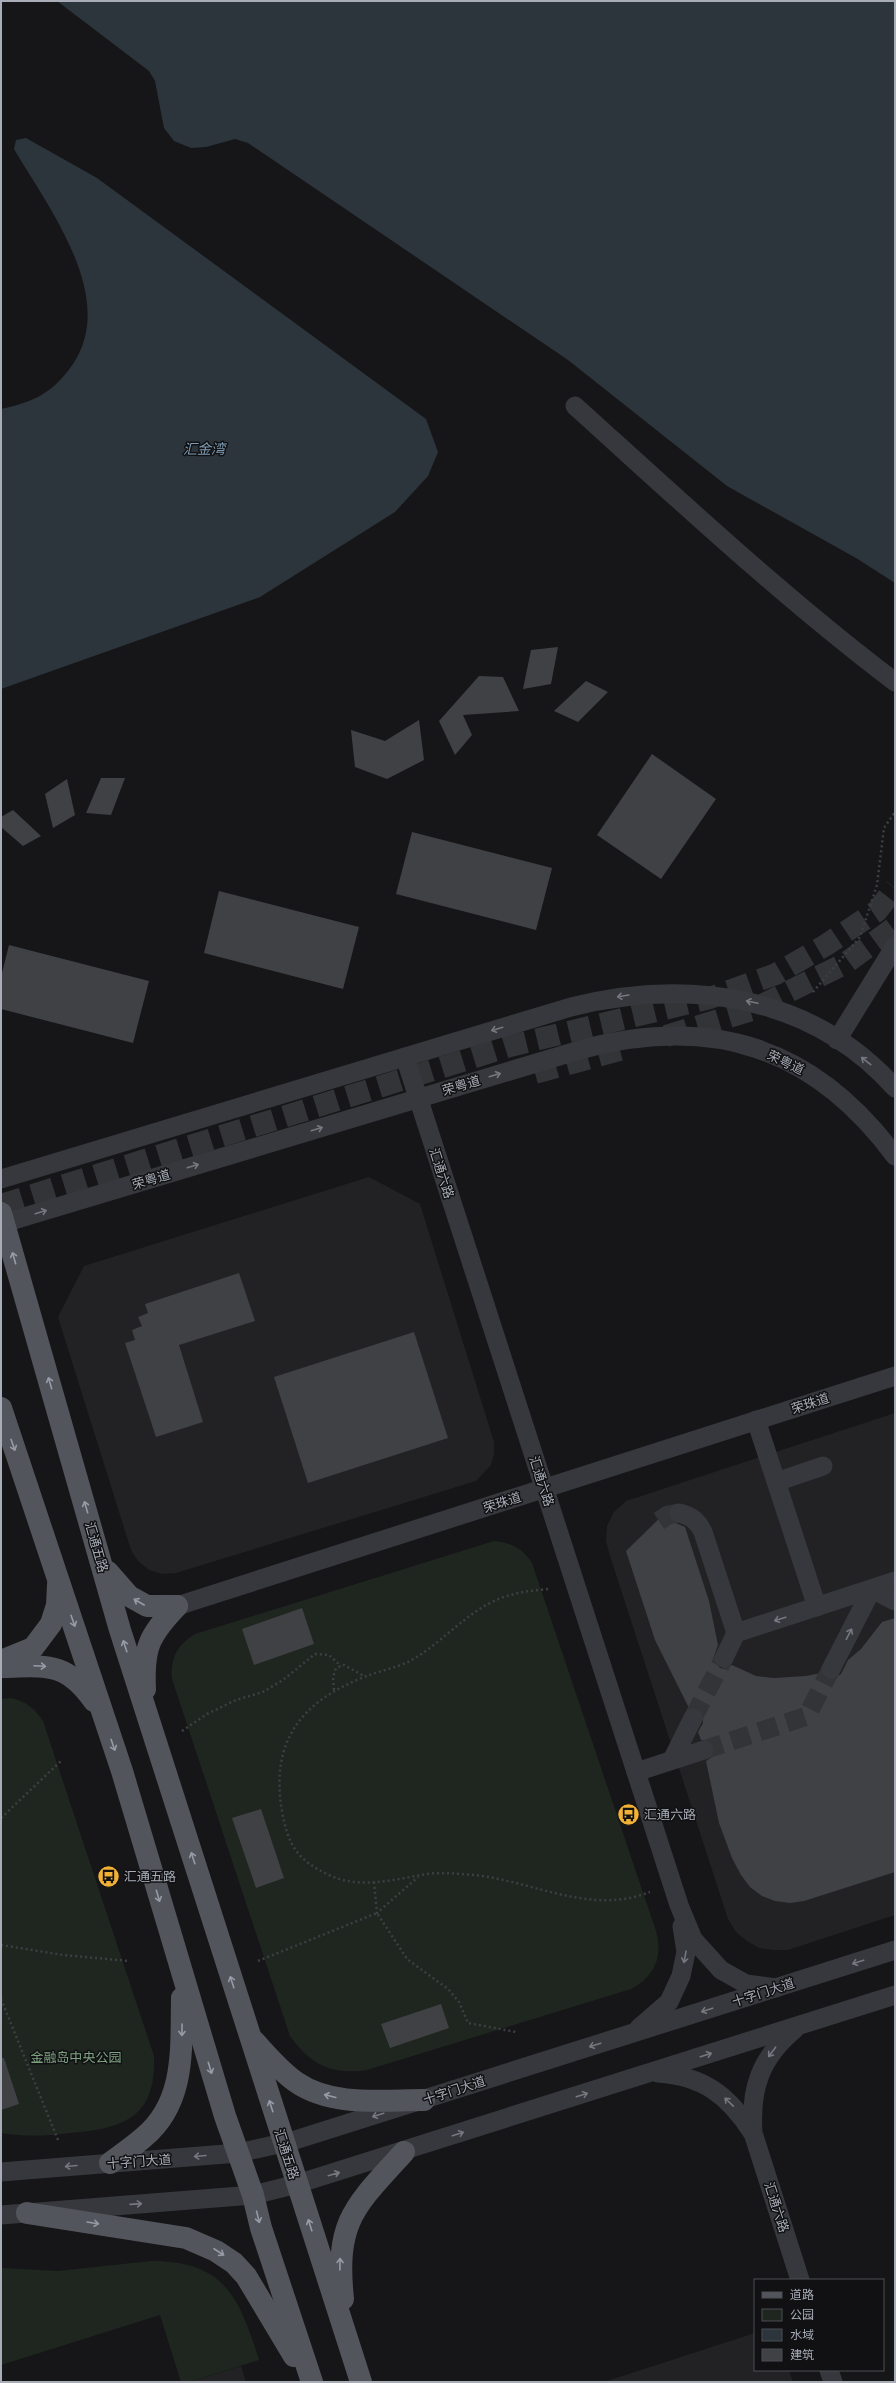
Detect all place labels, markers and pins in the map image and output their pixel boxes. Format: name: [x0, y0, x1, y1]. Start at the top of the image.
bus stop icon: 汇通六路: [616, 1801, 642, 1827]
place label: 汇通六路: [644, 1806, 696, 1823]
bus stop icon: 汇通五路: [96, 1863, 122, 1889]
place label: 汇通五路: [124, 1868, 176, 1885]

